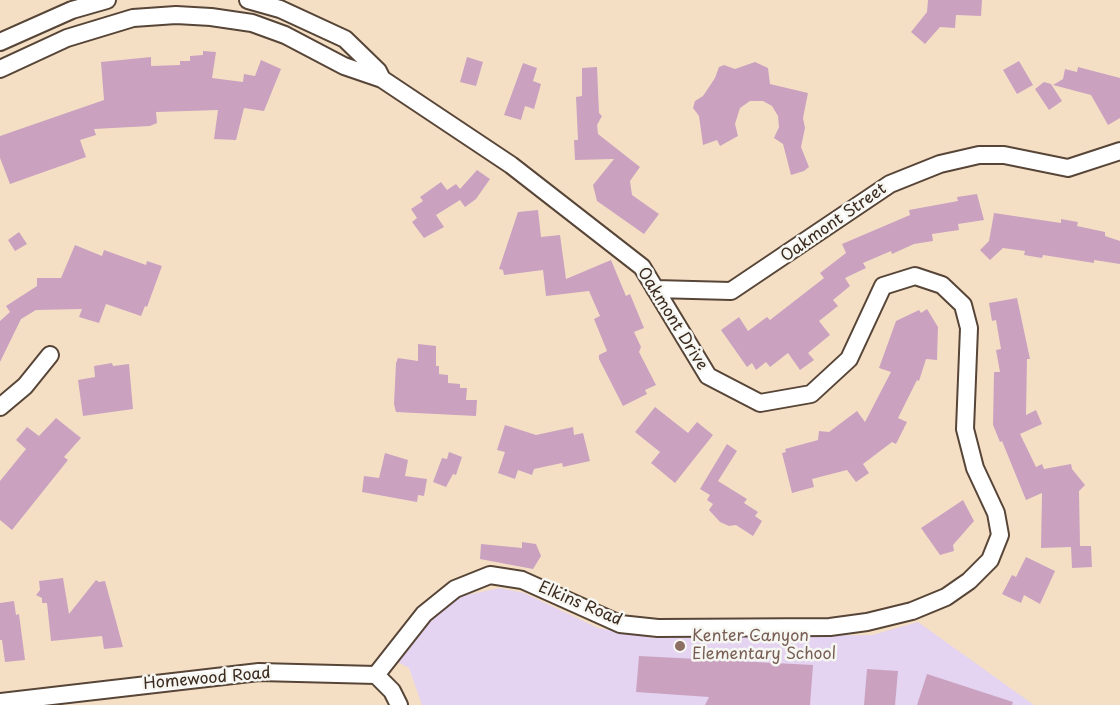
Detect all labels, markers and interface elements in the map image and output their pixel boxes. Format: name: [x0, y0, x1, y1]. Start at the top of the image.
street label: Oakmont Street: [778, 179, 890, 267]
street label: Oakmont Drive: [633, 264, 711, 374]
street label: Elkins Road: [535, 578, 625, 630]
place label: Kenter Canyon Elementary School: [692, 627, 836, 665]
marker: Kenter Canyon Elementary School: [673, 639, 687, 653]
street label: Homewood Road: [143, 664, 271, 694]

